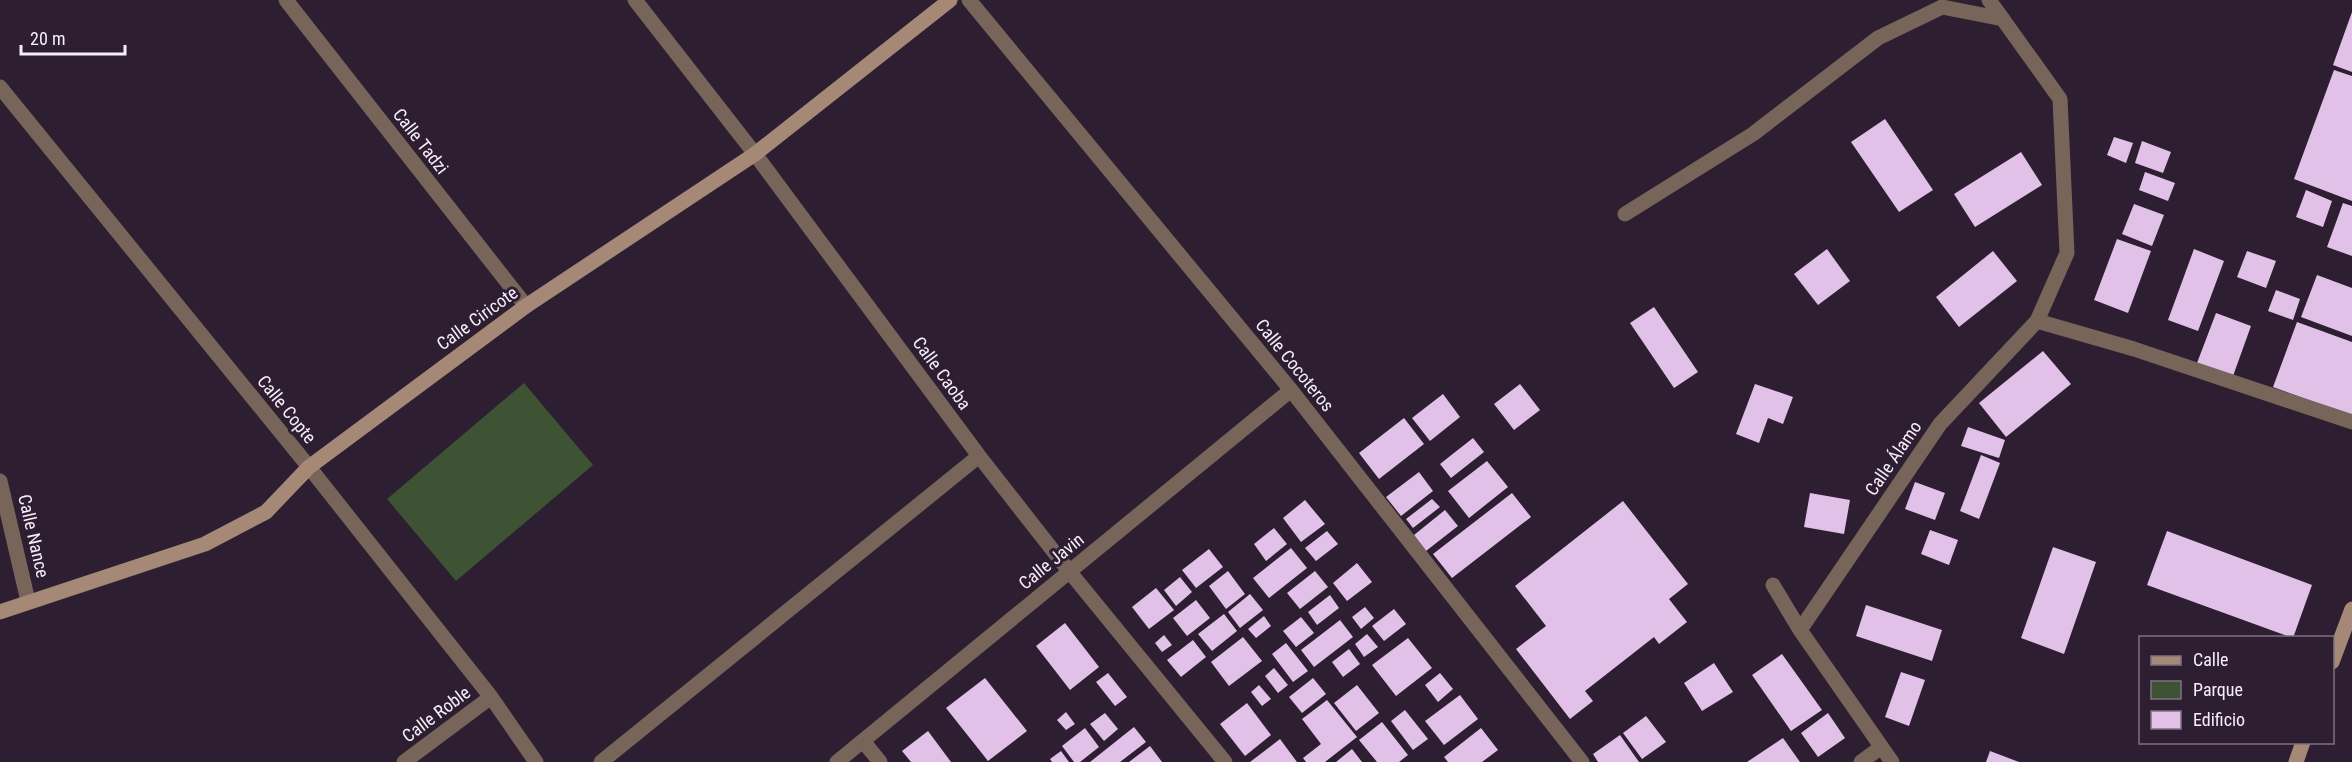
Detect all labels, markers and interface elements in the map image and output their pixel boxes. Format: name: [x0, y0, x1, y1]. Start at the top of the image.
scale bar: [21, 18, 124, 56]
text: 20 m: [30, 28, 65, 49]
street label: Calle Tadzi: [389, 104, 453, 178]
street label: Calle Ciricote: [433, 282, 521, 354]
street label: Calle Cocoteros: [1251, 315, 1339, 415]
street label: Calle Caoba: [909, 332, 975, 414]
street label: Calle Copte: [253, 371, 321, 447]
street label: Calle Álamo: [1860, 417, 1926, 499]
street label: Calle Nance: [14, 492, 54, 580]
street label: Calle Javin: [1014, 528, 1088, 594]
legend: [2139, 636, 2334, 744]
text: Calle: [2193, 649, 2229, 670]
text: Parque: [2193, 679, 2243, 700]
street label: Calle Roble: [398, 682, 474, 746]
text: Edificio: [2193, 709, 2245, 730]

